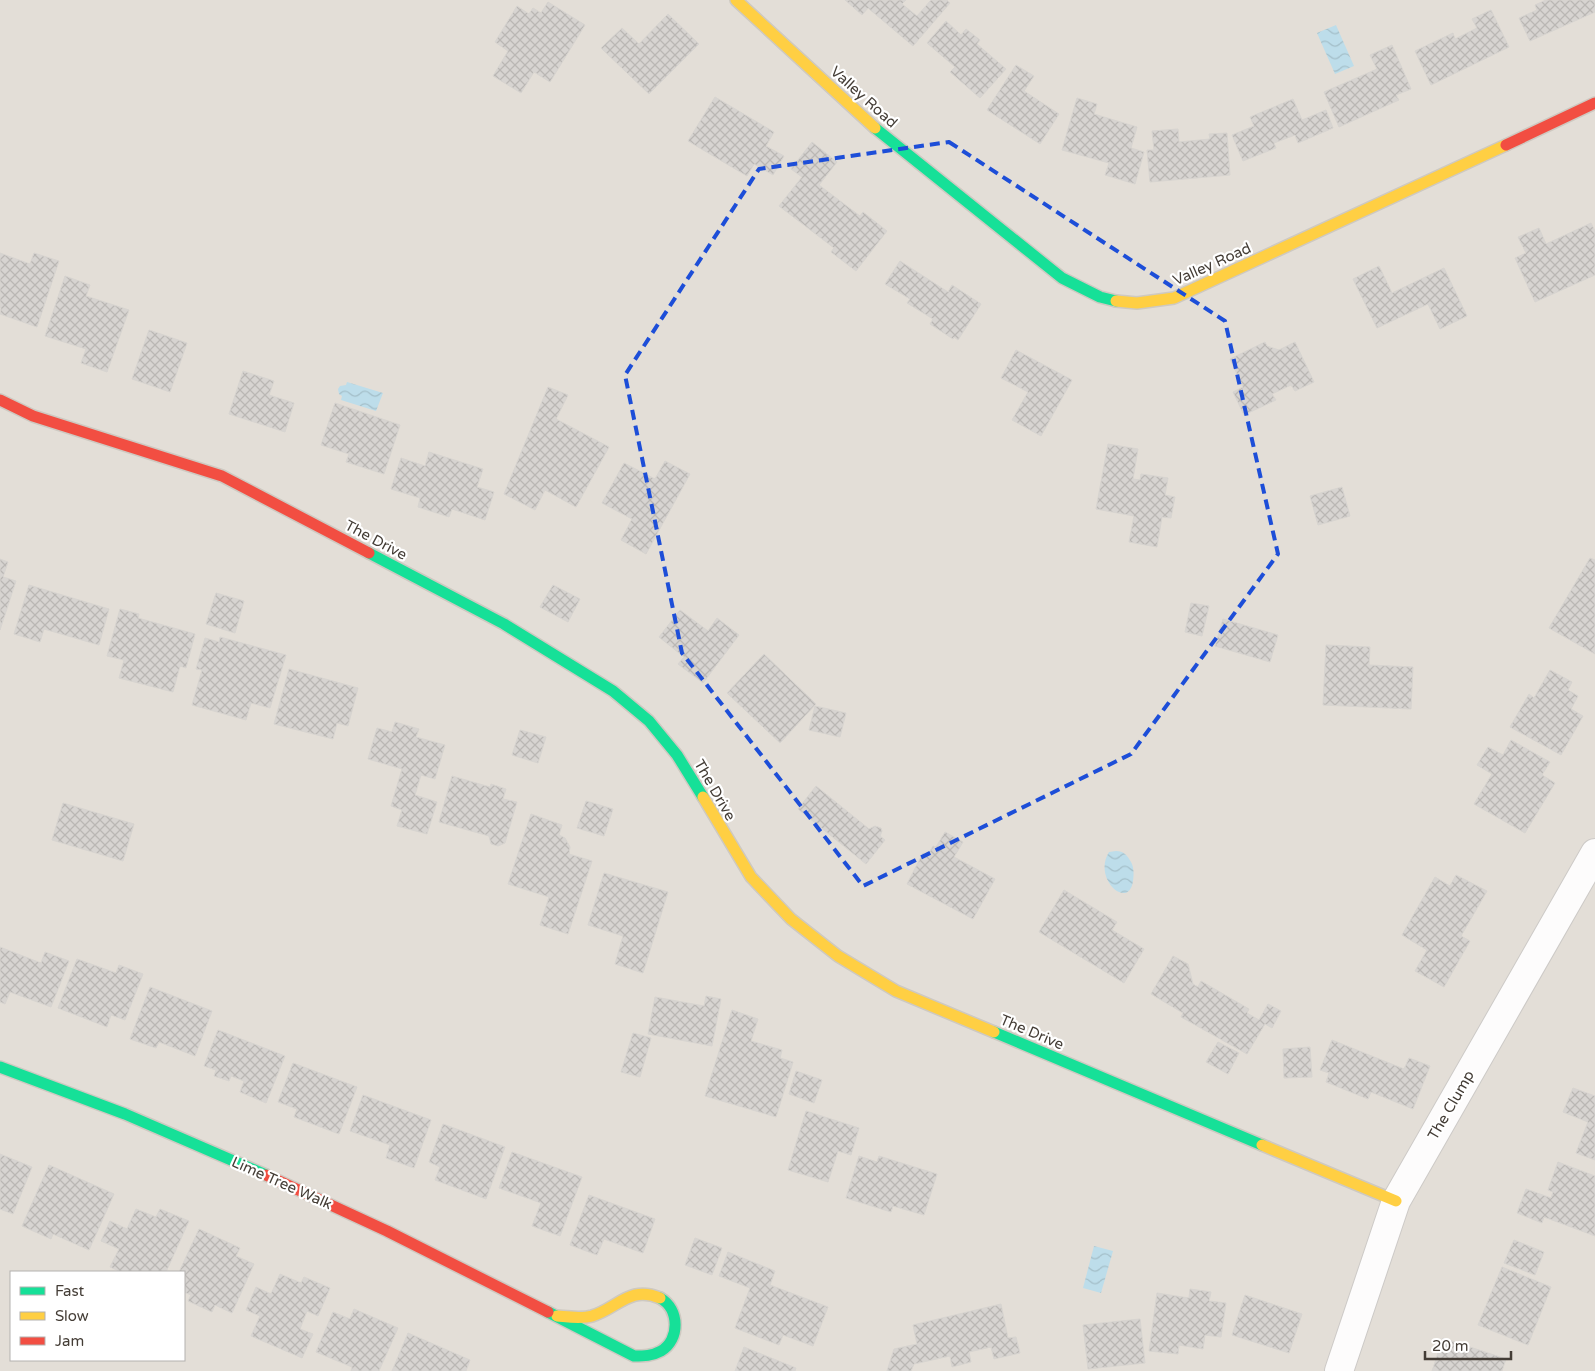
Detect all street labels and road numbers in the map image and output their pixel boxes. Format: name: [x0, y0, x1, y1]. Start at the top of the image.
street label: Valley Road: [827, 62, 901, 132]
street label: Valley Road: [1170, 239, 1254, 289]
street label: The Drive: [342, 516, 410, 564]
street label: The Drive: [690, 756, 740, 824]
street label: The Drive: [997, 1011, 1067, 1053]
street label: The Clump: [1424, 1067, 1478, 1143]
street label: Lime Tree Walk: [229, 1153, 335, 1213]

